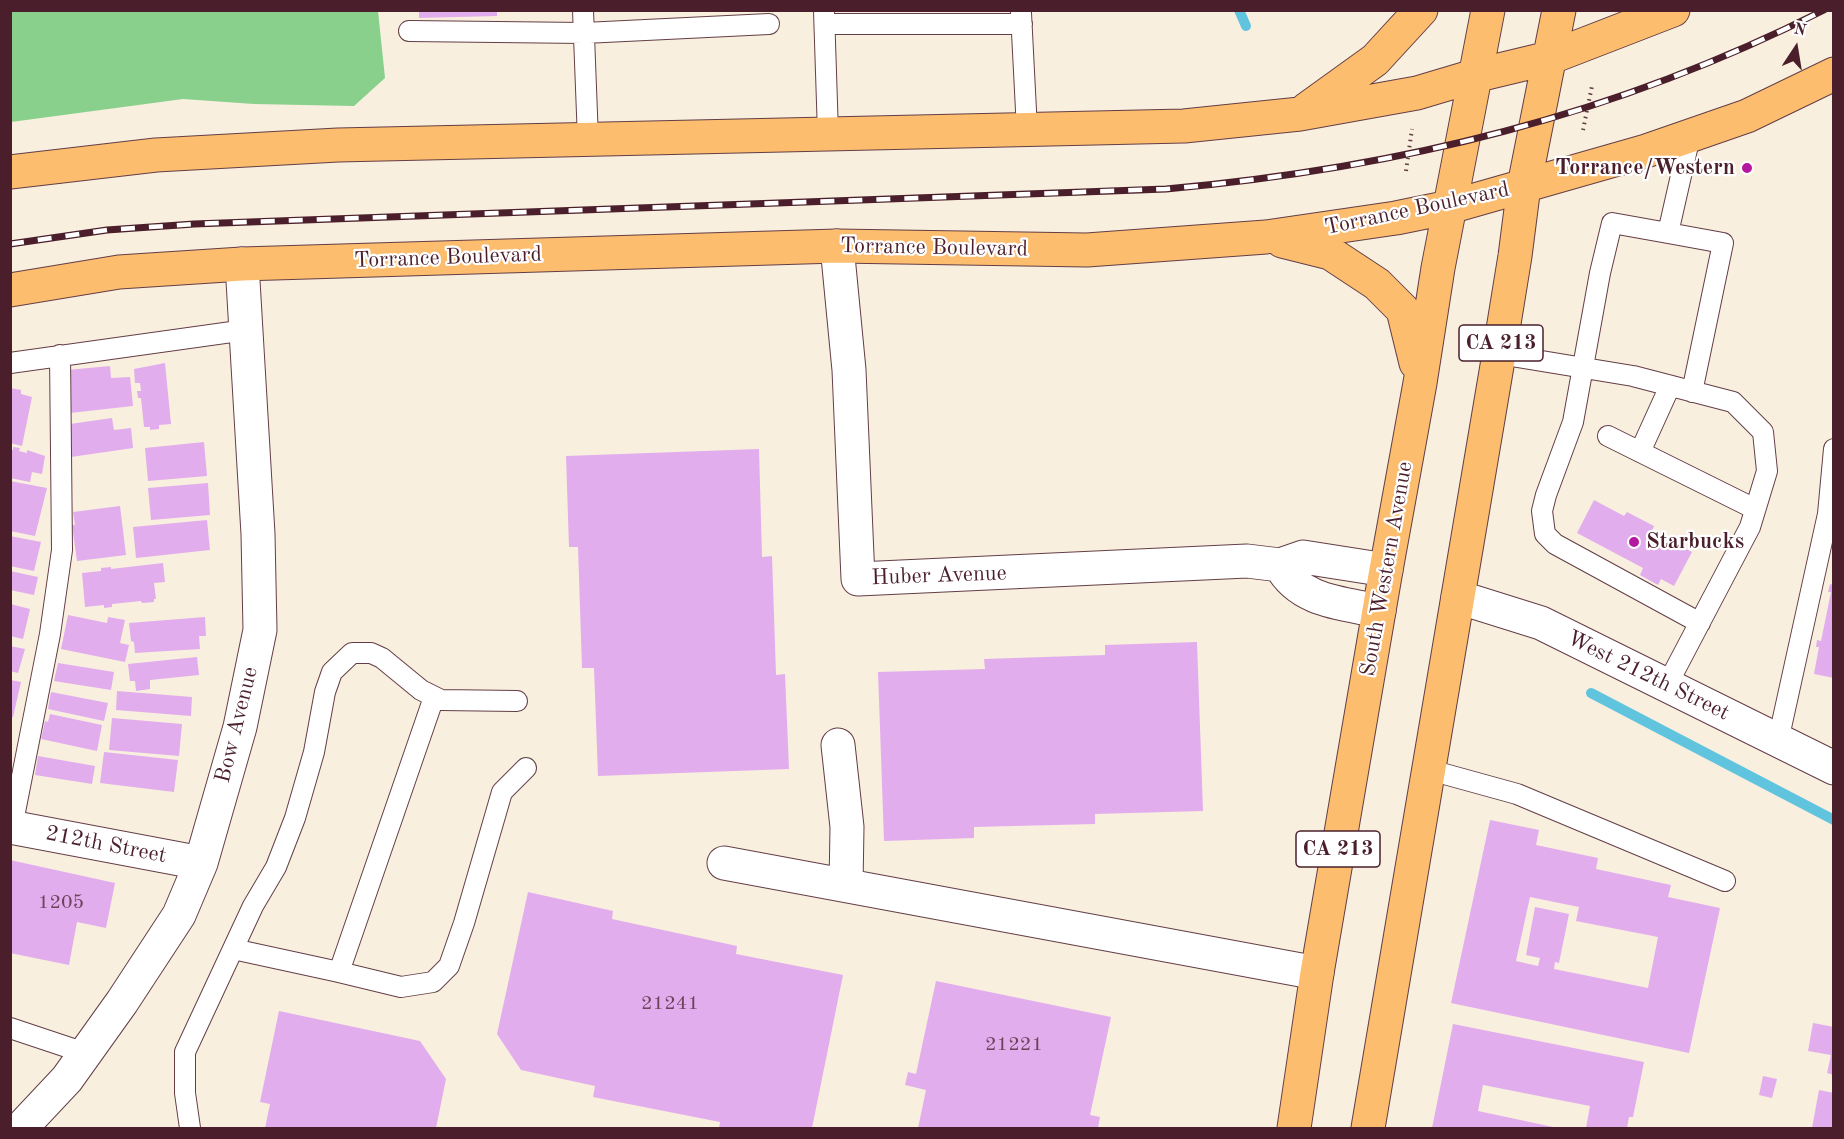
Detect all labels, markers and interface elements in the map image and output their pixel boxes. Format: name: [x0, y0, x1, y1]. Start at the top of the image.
north arrow: [1766, 18, 1826, 78]
text: N: [1792, 21, 1807, 39]
place label: Torrance/Western: [1555, 155, 1735, 181]
marker: Torrance/Western: [1740, 161, 1754, 175]
street label: Torrance Boulevard: [1322, 177, 1512, 241]
street label: Torrance Boulevard: [840, 233, 1028, 263]
street label: Torrance Boulevard: [354, 242, 542, 274]
road number: CA 213: [1459, 325, 1543, 361]
street label: South Western Avenue: [1355, 459, 1419, 679]
place label: Starbucks: [1646, 529, 1744, 555]
marker: Starbucks: [1627, 535, 1641, 549]
street label: Huber Avenue: [871, 560, 1007, 592]
street label: West 212th Street: [1563, 625, 1733, 727]
street label: Bow Avenue: [210, 664, 264, 786]
street label: 212th Street: [43, 820, 169, 870]
road number: CA 213: [1296, 831, 1380, 867]
house number: 1205: [38, 891, 84, 915]
house number: 21241: [641, 992, 699, 1016]
house number: 21221: [985, 1033, 1043, 1057]

